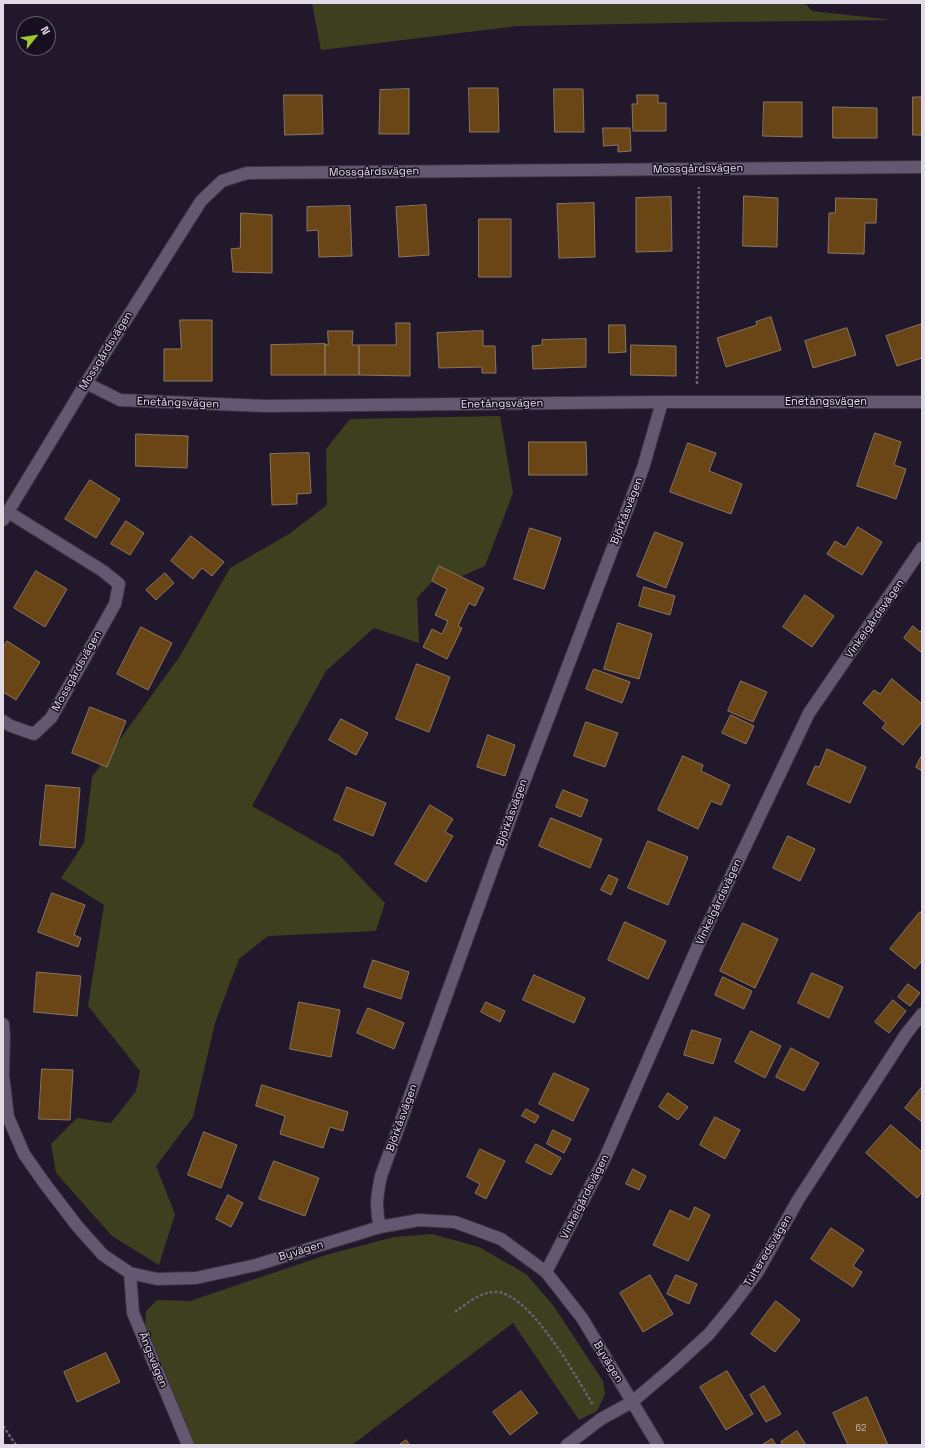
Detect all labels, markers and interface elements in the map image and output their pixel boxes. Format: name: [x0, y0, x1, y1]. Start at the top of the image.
north arrow: [16, 16, 56, 56]
text: N: [38, 24, 53, 37]
street label: Mossgårdsvägen: [653, 162, 743, 176]
street label: Mossgårdsvägen: [329, 165, 419, 179]
street label: Mossgårdsvägen: [77, 309, 135, 393]
street label: Enetångsvägen: [137, 395, 219, 411]
street label: Enetångsvägen: [785, 395, 867, 409]
street label: Enetångsvägen: [461, 397, 543, 411]
street label: Björkåsvägen: [608, 476, 646, 546]
street label: Vinkelgårdsvägen: [843, 577, 907, 661]
street label: Mossgårdsvägen: [49, 628, 105, 714]
street label: Björkåsvägen: [494, 777, 530, 849]
street label: Vinkelgårdsvägen: [693, 857, 745, 947]
street label: Björkåsvägen: [384, 1082, 420, 1154]
street label: Vinkelgårdsvägen: [558, 1152, 612, 1242]
street label: Tulteredsvägen: [741, 1213, 795, 1289]
street label: Byvägen: [277, 1238, 325, 1264]
street label: Ängsvägen: [136, 1330, 170, 1390]
street label: Byvägen: [590, 1339, 626, 1385]
house number: 62: [856, 1424, 866, 1434]

